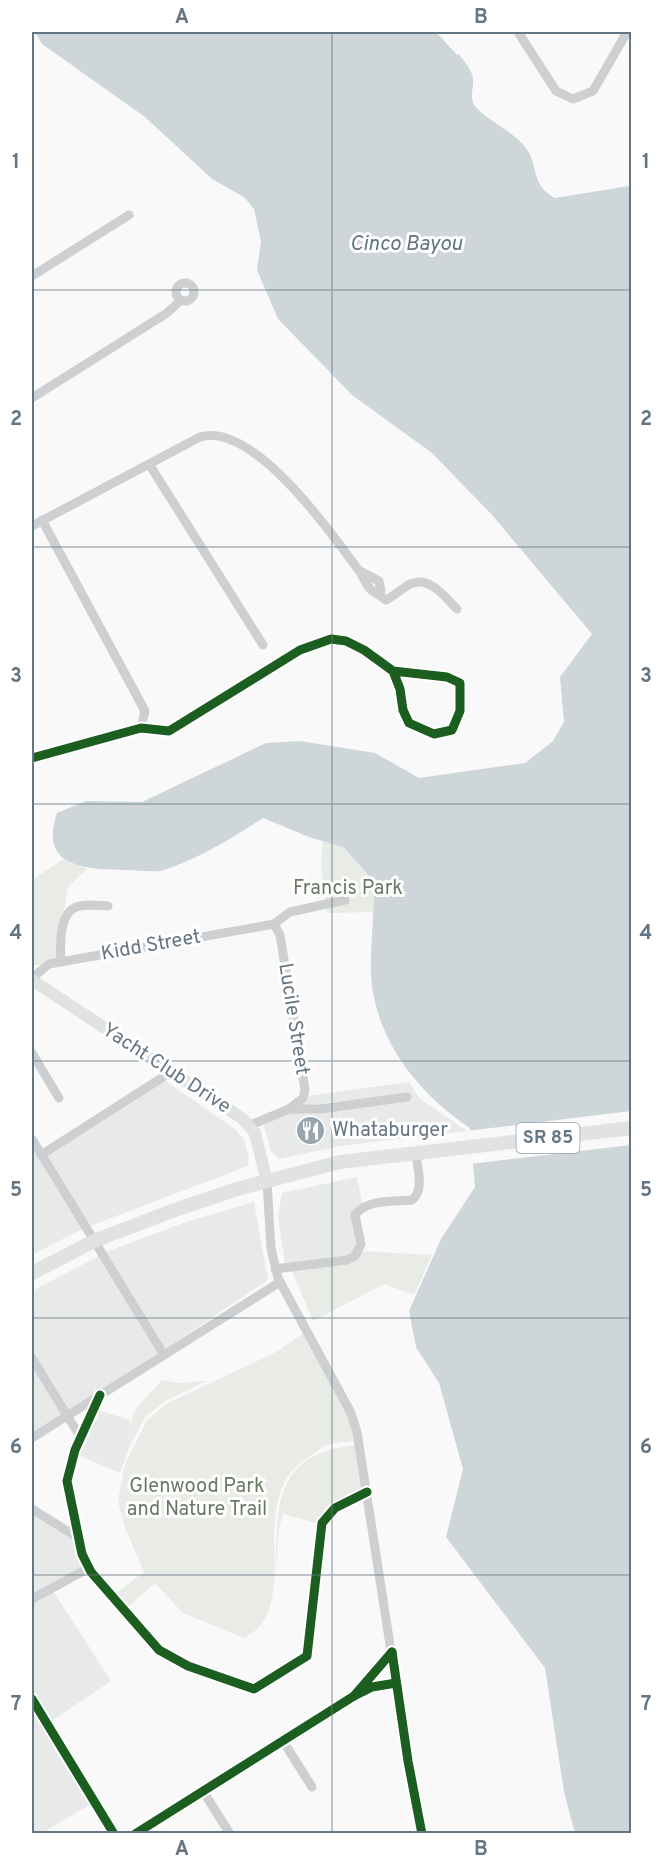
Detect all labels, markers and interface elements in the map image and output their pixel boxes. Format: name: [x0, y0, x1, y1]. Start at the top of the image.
text: A: [175, 5, 189, 31]
text: B: [474, 5, 488, 31]
text: 1: [12, 150, 20, 176]
text: 1: [642, 150, 650, 176]
water label: Cinco Bayou: [350, 231, 463, 258]
text: 2: [10, 407, 22, 433]
text: 2: [640, 407, 652, 433]
text: 3: [10, 664, 22, 690]
text: 3: [640, 664, 652, 690]
park label: Francis Park: [293, 876, 403, 902]
text: 4: [10, 921, 22, 947]
text: 4: [640, 921, 652, 947]
street label: Kidd Street: [99, 924, 203, 968]
street label: Lucile Street: [271, 961, 315, 1077]
street label: Yacht Club Drive: [97, 1018, 235, 1120]
restaurant icon: Whataburger: [295, 1115, 327, 1147]
place label: Whataburger: [332, 1118, 448, 1144]
road number: SR 85: [516, 1123, 580, 1153]
text: 5: [10, 1178, 22, 1204]
text: 5: [640, 1178, 652, 1204]
text: 6: [10, 1435, 22, 1461]
text: 6: [640, 1435, 652, 1461]
park label: Glenwood Park and Nature Trail: [127, 1474, 267, 1523]
text: 7: [11, 1692, 21, 1718]
text: 7: [641, 1692, 651, 1718]
text: A: [175, 1837, 189, 1863]
text: B: [474, 1837, 488, 1863]

